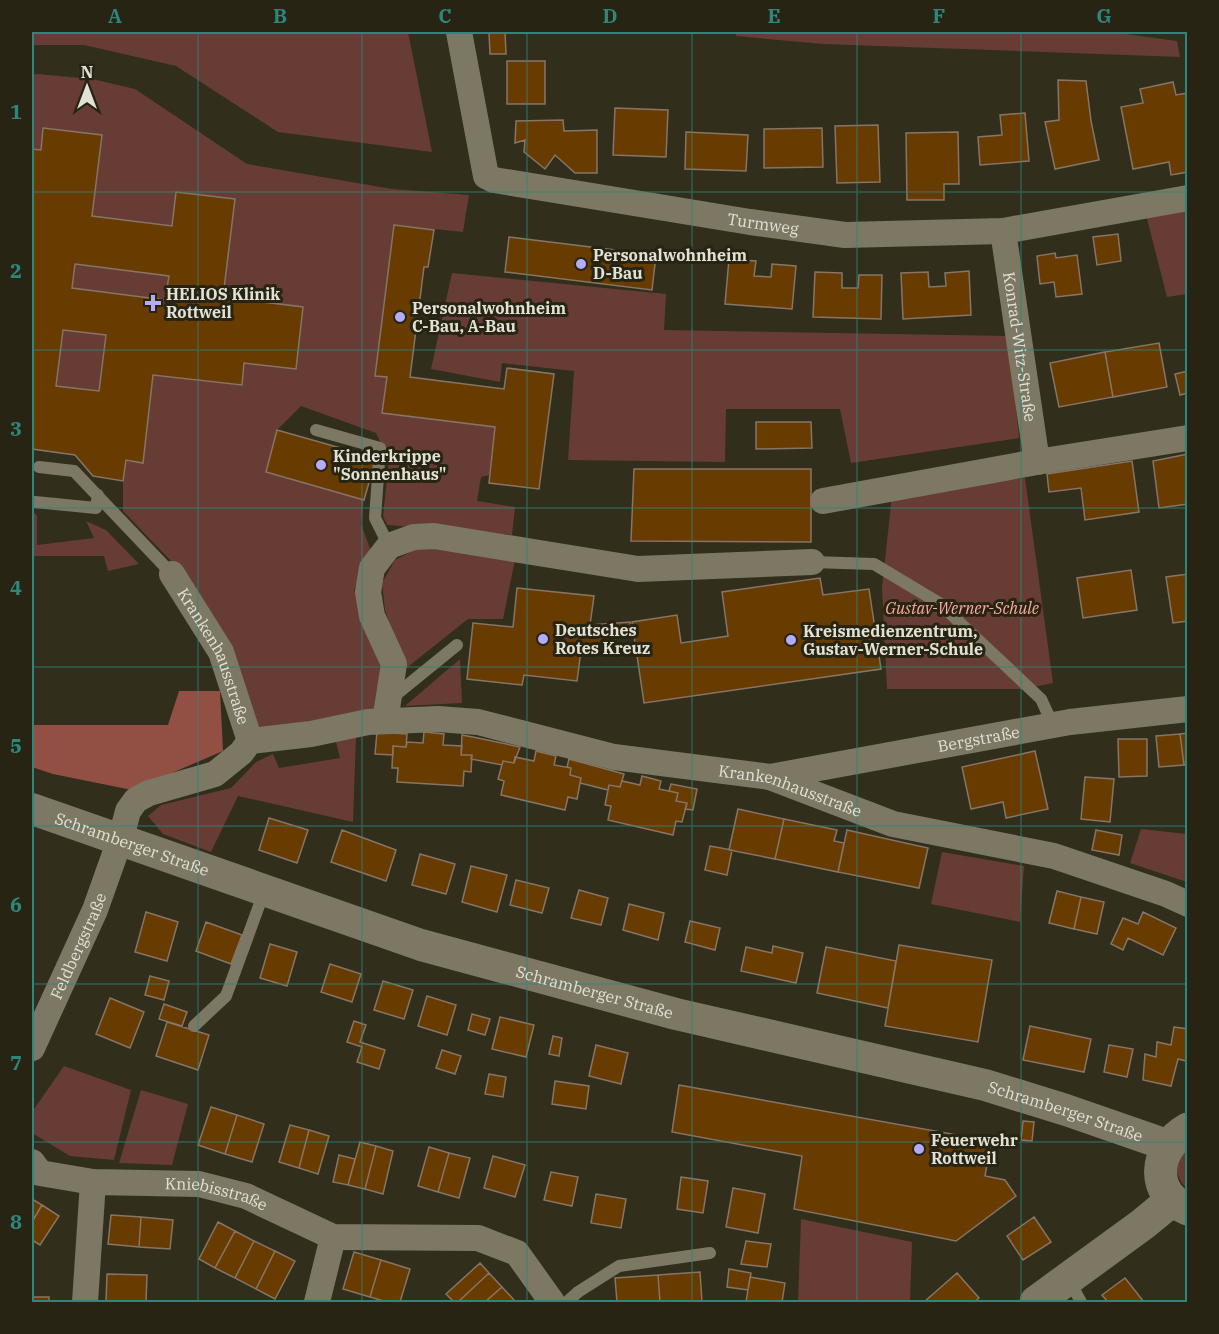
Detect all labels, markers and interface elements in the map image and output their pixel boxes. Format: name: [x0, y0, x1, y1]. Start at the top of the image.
text: A: [108, 2, 122, 29]
text: B: [273, 2, 287, 29]
text: C: [438, 2, 452, 29]
text: D: [602, 2, 618, 29]
text: E: [767, 2, 781, 29]
text: F: [933, 2, 945, 29]
text: G: [1096, 2, 1112, 29]
north arrow: [57, 57, 117, 117]
text: N: [81, 62, 93, 82]
text: 1: [10, 98, 22, 125]
street label: Turmweg: [726, 208, 800, 239]
place label: Personalwohnheim D-Bau: [593, 245, 747, 283]
text: 2: [10, 257, 22, 284]
marker: Personalwohnheim D-Bau: [574, 257, 588, 271]
street label: Konrad-Witz-Straße: [999, 271, 1041, 423]
place label: HELIOS Klinik Rottweil: [166, 284, 280, 322]
marker: HELIOS Klinik Rottweil: [144, 294, 162, 312]
place label: Personalwohnheim C-Bau, A-Bau: [412, 298, 566, 336]
marker: Personalwohnheim C-Bau, A-Bau: [393, 310, 407, 324]
text: 3: [10, 415, 22, 442]
place label: Kinderkrippe "Sonnenhaus": [333, 446, 446, 484]
marker: Kinderkrippe "Sonnenhaus": [314, 458, 328, 472]
text: 4: [10, 574, 22, 601]
street label: Krankenhausstraße: [173, 584, 254, 727]
park label: Gustav-Werner-Schule: [885, 598, 1039, 618]
place label: Deutsches Rotes Kreuz: [555, 620, 650, 658]
place label: Kreismedienzentrum, Gustav-Werner-Schule: [803, 621, 983, 659]
marker: Deutsches Rotes Kreuz: [536, 632, 550, 646]
marker: Kreismedienzentrum, Gustav-Werner-Schule: [784, 633, 798, 647]
street label: Bergstraße: [936, 721, 1021, 756]
text: 5: [10, 732, 22, 759]
street label: Krankenhausstraße: [717, 760, 865, 821]
street label: Schramberger Straße: [52, 808, 212, 880]
street label: Feldbergstraße: [46, 890, 110, 1002]
text: 6: [10, 891, 22, 918]
street label: Schramberger Straße: [514, 961, 675, 1023]
text: 7: [10, 1049, 22, 1076]
street label: Schramberger Straße: [986, 1077, 1146, 1146]
place label: Feuerwehr Rottweil: [931, 1130, 1018, 1168]
marker: Feuerwehr Rottweil: [912, 1142, 926, 1156]
street label: Kniebisstraße: [165, 1173, 271, 1215]
text: 8: [10, 1208, 22, 1235]

